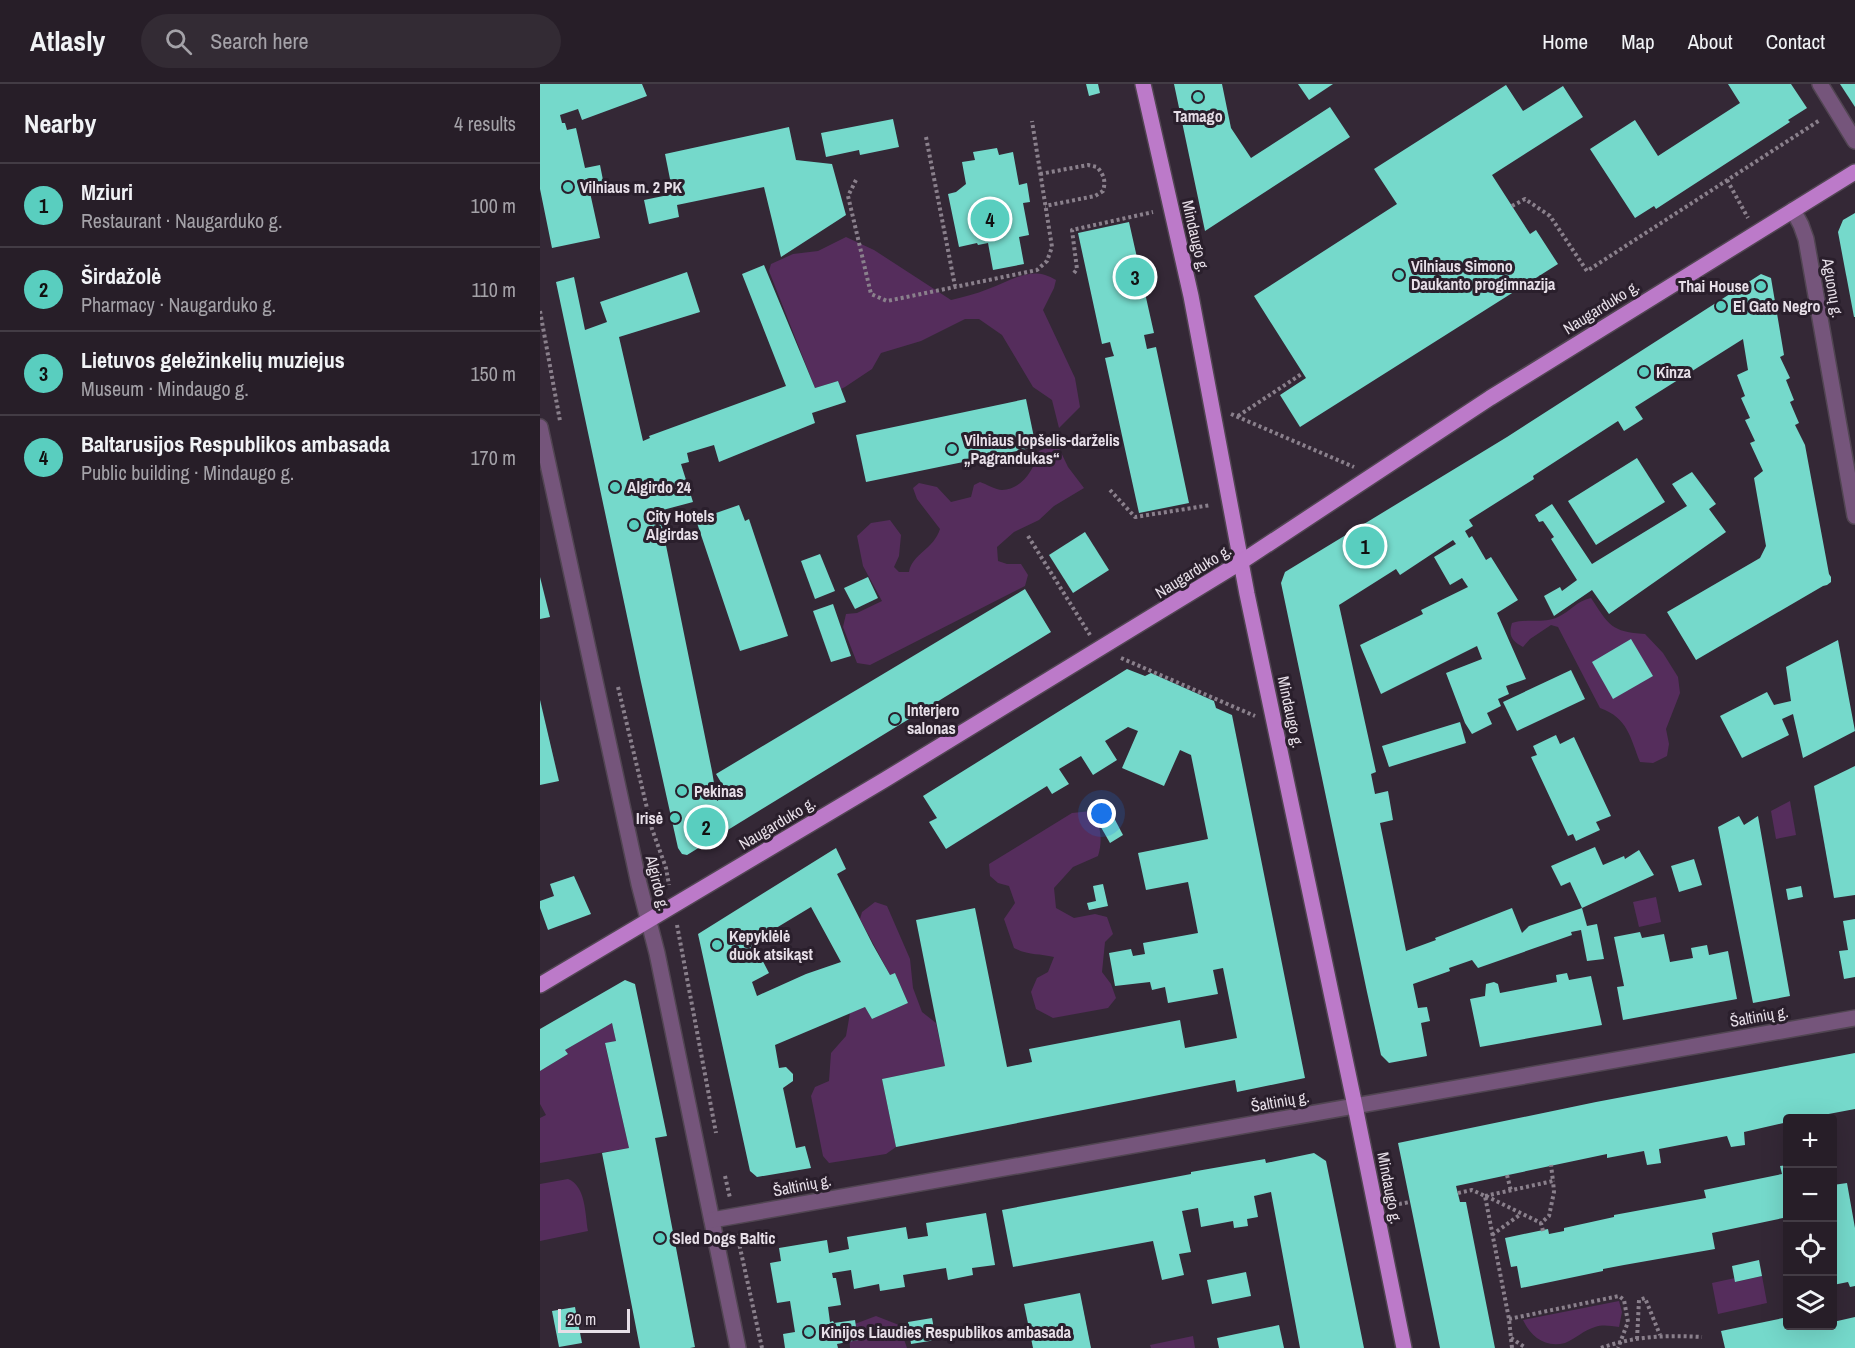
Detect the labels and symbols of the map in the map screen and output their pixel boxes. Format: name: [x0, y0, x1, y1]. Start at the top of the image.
marker: Tamago: [1191, 90, 1205, 104]
place label: Tamago: [1173, 105, 1223, 127]
place label: Vilniaus m. 2 PK: [580, 176, 682, 198]
marker: Vilniaus m. 2 PK: [561, 180, 575, 194]
pin: 4: [970, 196, 1010, 242]
street label: Mindaugo g.: [1177, 198, 1215, 274]
pin: 3: [1116, 254, 1154, 300]
place label: Vilniaus Simono Daukanto progimnazija: [1411, 255, 1556, 295]
street label: Aguonų g.: [1817, 256, 1849, 319]
marker: Vilniaus Simono Daukanto progimnazija: [1392, 268, 1406, 282]
street label: Naugarduko g.: [1559, 275, 1643, 339]
place label: Thai House: [1678, 275, 1749, 297]
marker: Thai House: [1754, 279, 1768, 293]
place label: El Gato Negro: [1733, 295, 1821, 317]
marker: El Gato Negro: [1714, 299, 1728, 313]
place label: Kinza: [1656, 361, 1692, 383]
marker: Kinza: [1637, 365, 1651, 379]
place label: Vilniaus lopšelis-darželis „Pagrandukas“: [964, 429, 1120, 469]
marker: Vilniaus lopšelis-darželis „Pagrandukas“: [945, 442, 959, 456]
place label: Algirdo 24: [627, 476, 692, 498]
marker: Algirdo 24: [608, 480, 622, 494]
place label: City Hotels Algirdas: [646, 505, 715, 545]
marker: City Hotels Algirdas: [627, 518, 641, 532]
pin: 1: [1346, 524, 1384, 568]
street label: Naugarduko g.: [1151, 539, 1235, 603]
street label: Mindaugo g.: [1273, 674, 1309, 750]
place label: Interjero salonas: [907, 699, 960, 739]
marker: Interjero salonas: [888, 712, 902, 726]
place label: Pekinas: [694, 780, 744, 802]
marker: Pekinas: [675, 784, 689, 798]
street label: Naugarduko g.: [734, 791, 820, 855]
your location: [1087, 799, 1116, 828]
pin: 2: [686, 804, 726, 850]
place label: Irisė: [636, 807, 663, 829]
marker: Irisė: [668, 811, 682, 825]
street label: Algirdo g.: [640, 852, 675, 913]
place label: Kepyklėlė duok atsikąst: [729, 925, 813, 965]
marker: Kepyklėlė duok atsikąst: [710, 938, 724, 952]
street label: Šaltinių g.: [1728, 1000, 1790, 1032]
street label: Šaltinių g.: [1249, 1085, 1311, 1117]
street label: Mindaugo g.: [1372, 1150, 1408, 1226]
street label: Šaltinių g.: [771, 1169, 833, 1201]
place label: Sled Dogs Baltic: [672, 1227, 776, 1249]
marker: Sled Dogs Baltic: [653, 1231, 667, 1245]
scale bar: [558, 1306, 630, 1334]
place label: Kinijos Liaudies Respublikos ambasada: [821, 1321, 1072, 1343]
marker: Kinijos Liaudies Respublikos ambasada: [802, 1325, 816, 1339]

